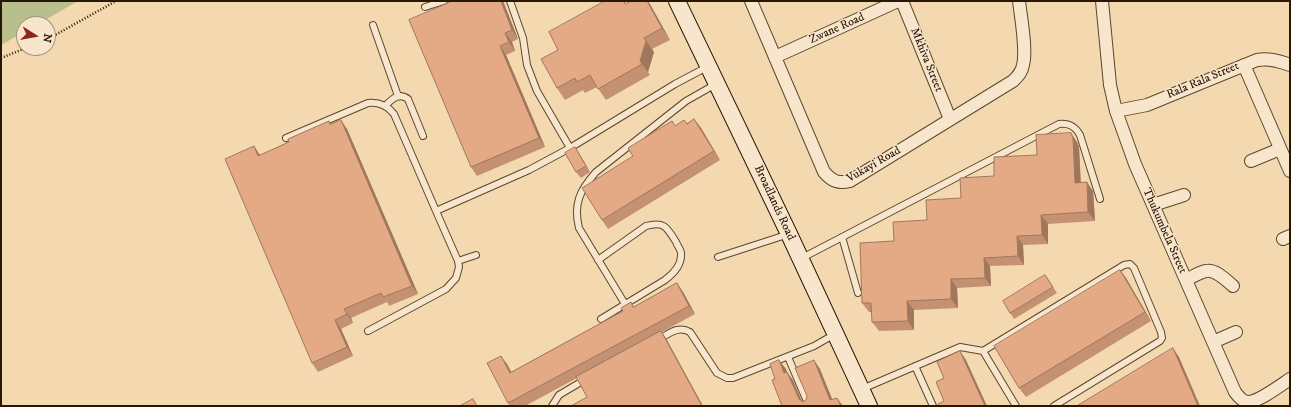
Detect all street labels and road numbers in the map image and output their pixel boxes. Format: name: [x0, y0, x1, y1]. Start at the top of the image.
street label: Zwane Road: [807, 10, 867, 48]
street label: Mkhiva Street: [907, 26, 945, 94]
street label: Rala Rala Street: [1165, 59, 1241, 103]
street label: Vukayi Road: [844, 144, 904, 186]
street label: Broadlands Road: [750, 163, 798, 243]
street label: Thukumbela Street: [1139, 186, 1189, 276]

